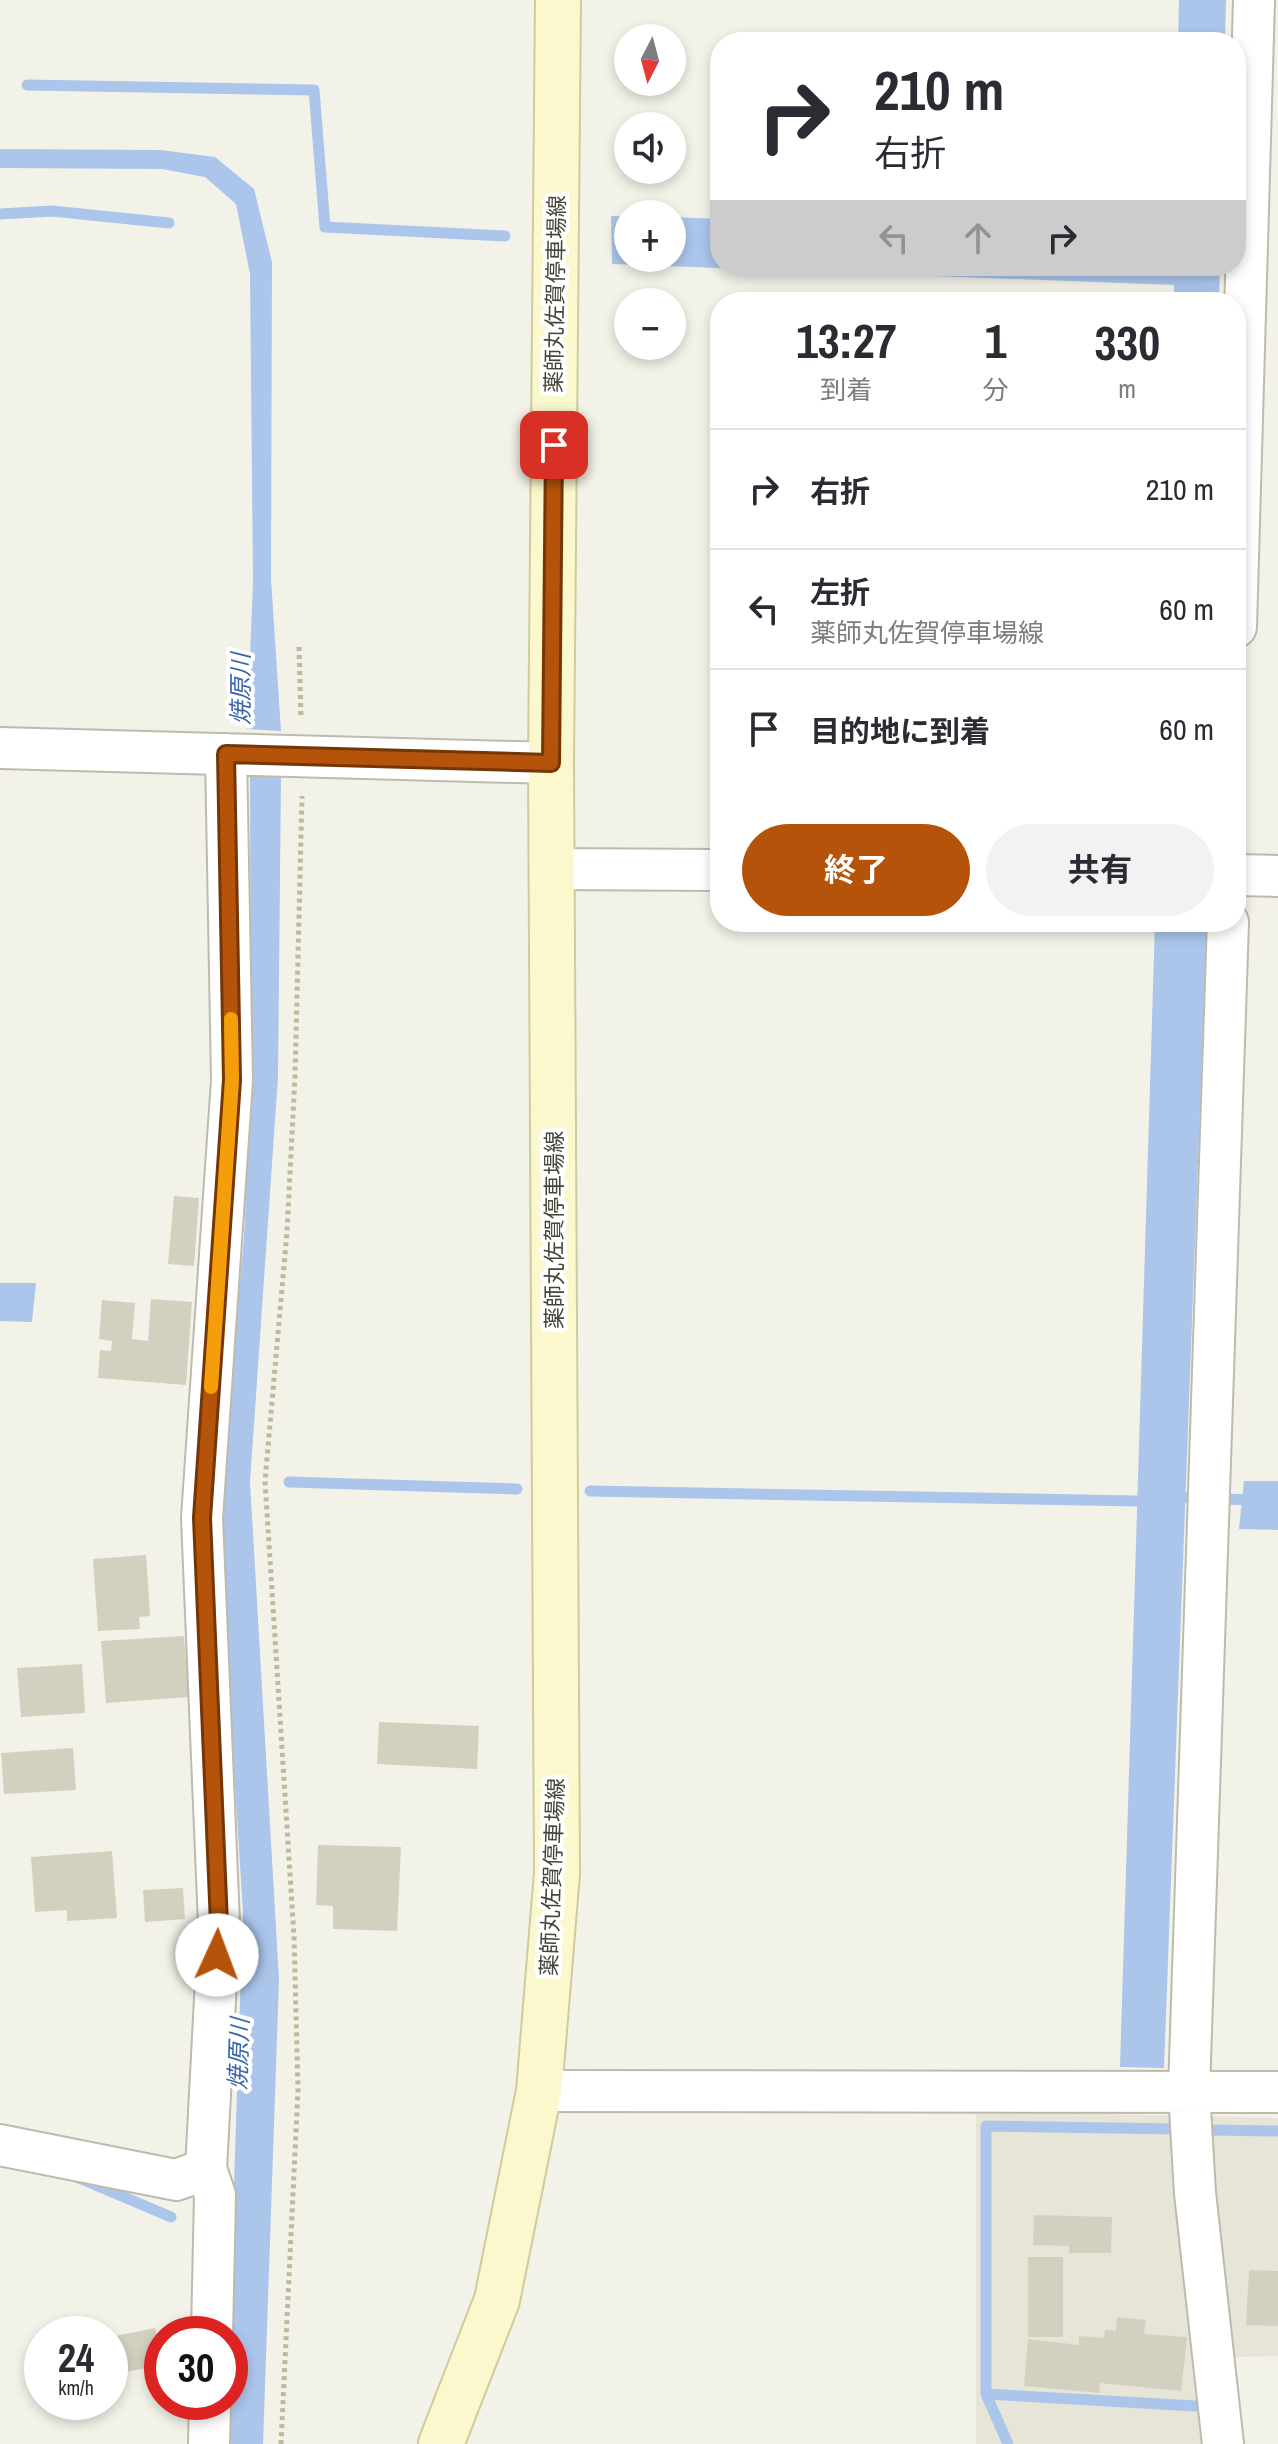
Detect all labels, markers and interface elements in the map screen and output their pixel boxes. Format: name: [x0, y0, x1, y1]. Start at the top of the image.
north arrow: [614, 24, 686, 96]
map controls: [614, 24, 686, 360]
text: 210 m: [874, 52, 1004, 127]
icon: right: [742, 64, 846, 168]
button: sound: [614, 112, 686, 184]
text: 右折: [874, 129, 946, 177]
street label: 薬師丸佐賀停車場線: [538, 195, 572, 393]
button: +: [614, 200, 686, 272]
icon: left: [872, 216, 916, 260]
icon: ahead: [956, 216, 1000, 260]
icon: right: [1040, 216, 1084, 260]
button: −: [614, 288, 686, 360]
text: 13:27: [796, 308, 897, 373]
text: 1: [985, 308, 1006, 373]
text: 330: [1094, 310, 1160, 375]
text: m: [1118, 371, 1136, 406]
text: 到着: [820, 372, 872, 407]
text: 分: [982, 372, 1008, 407]
pin: [520, 411, 588, 479]
icon: arrive: [532, 423, 576, 467]
icon: right: [742, 467, 786, 511]
text: 210 m: [1146, 469, 1214, 509]
text: 右折: [810, 471, 870, 511]
text: 左折: [810, 572, 870, 612]
icon: left: [742, 587, 786, 631]
text: 60 m: [1159, 589, 1214, 629]
text: 薬師丸佐賀停車場線: [810, 615, 1044, 650]
water label: 焼原川: [224, 650, 256, 725]
icon: arrive: [742, 707, 786, 751]
text: 60 m: [1159, 709, 1214, 749]
text: 目的地に到着: [810, 711, 990, 751]
button: 終了: [742, 824, 970, 916]
button: 共有: [986, 824, 1214, 916]
street label: 薬師丸佐賀停車場線: [539, 1131, 569, 1329]
street label: 薬師丸佐賀停車場線: [534, 1778, 570, 1976]
position arrow: [175, 1913, 259, 1997]
water label: 焼原川: [221, 2014, 255, 2091]
speed limit sign: 30: [144, 2316, 248, 2420]
text: 24: [58, 2331, 94, 2384]
text: km/h: [58, 2374, 94, 2401]

